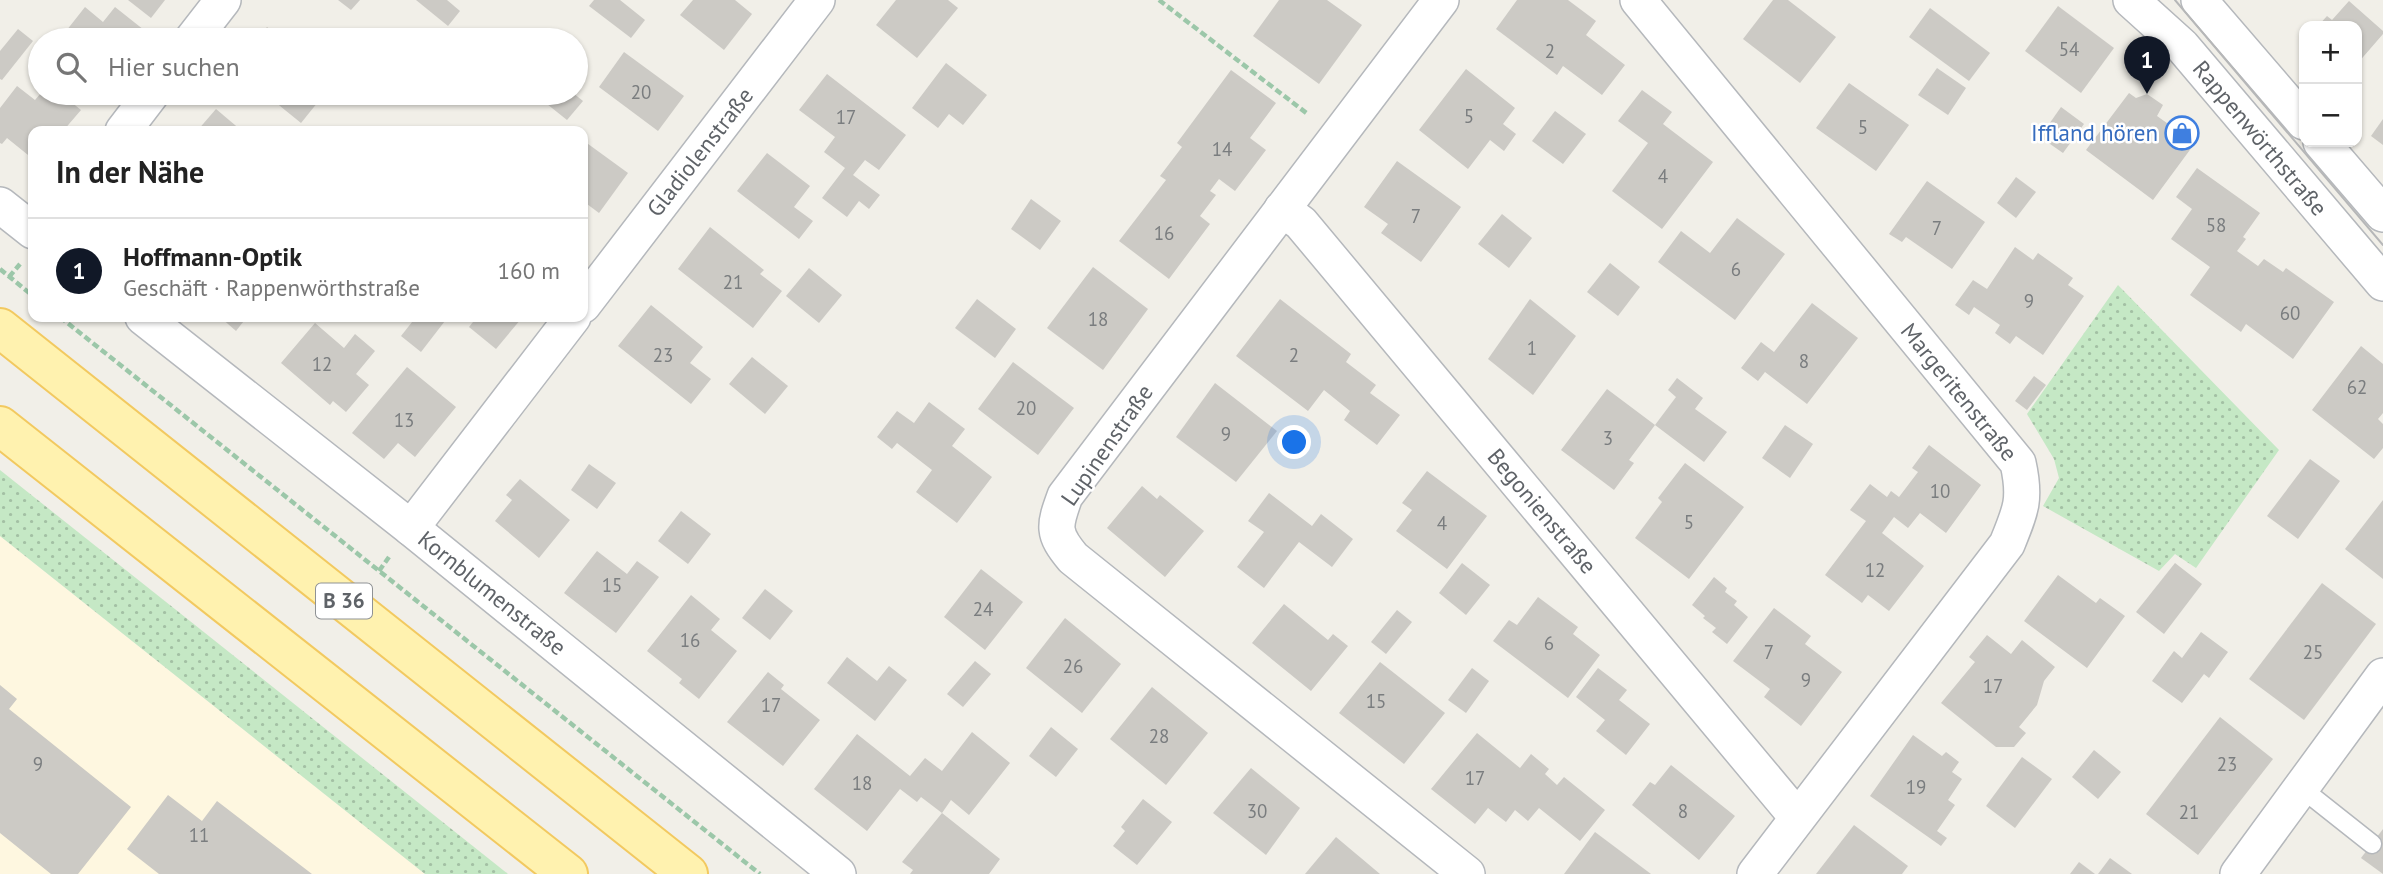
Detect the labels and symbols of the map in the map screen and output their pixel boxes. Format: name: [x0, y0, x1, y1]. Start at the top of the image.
pin: 1: [2124, 36, 2170, 94]
house number: 54: [2059, 37, 2079, 61]
house number: 2: [1545, 39, 1555, 63]
street label: Rappenwörthstraße: [2187, 54, 2334, 221]
house number: 20: [631, 80, 651, 104]
street label: Gladiolenstraße: [640, 81, 759, 222]
house number: 5: [1464, 104, 1474, 128]
house number: 17: [836, 105, 856, 129]
shop icon: Iffland hören: [2163, 114, 2201, 152]
house number: 5: [1858, 115, 1868, 139]
place label: Iffland hören: [2031, 118, 2158, 147]
house number: 14: [1212, 137, 1232, 161]
house number: 4: [1658, 164, 1668, 188]
house number: 7: [1411, 204, 1421, 228]
house number: 58: [2206, 213, 2226, 237]
house number: 7: [1932, 216, 1942, 240]
house number: 16: [1154, 221, 1174, 245]
house number: 6: [1731, 257, 1741, 281]
house number: 21: [723, 270, 743, 294]
house number: 9: [2024, 289, 2034, 313]
house number: 60: [2280, 301, 2300, 325]
house number: 18: [1088, 307, 1108, 331]
street label: Margeritenstraße: [1895, 317, 2024, 467]
house number: 1: [1527, 336, 1537, 360]
house number: 23: [653, 343, 673, 367]
house number: 2: [1289, 343, 1299, 367]
house number: 8: [1799, 349, 1809, 373]
house number: 12: [312, 352, 332, 376]
house number: 62: [2347, 375, 2367, 399]
street label: Lupinenstraße: [1054, 379, 1159, 511]
house number: 20: [1016, 396, 1036, 420]
house number: 13: [394, 408, 414, 432]
house number: 9: [1221, 422, 1231, 446]
your location: [1277, 425, 1311, 459]
house number: 3: [1603, 426, 1613, 450]
street label: Begonienstraße: [1482, 442, 1603, 579]
house number: 10: [1930, 479, 1950, 503]
house number: 5: [1684, 510, 1694, 534]
house number: 4: [1437, 511, 1447, 535]
street label: Kornblumenstraße: [412, 524, 572, 661]
house number: 12: [1865, 558, 1885, 582]
house number: 15: [602, 573, 622, 597]
road number: B 36: [316, 584, 372, 618]
house number: 24: [973, 597, 993, 621]
house number: 16: [680, 628, 700, 652]
house number: 6: [1544, 631, 1554, 655]
house number: 7: [1764, 640, 1774, 664]
house number: 25: [2303, 640, 2323, 664]
house number: 26: [1063, 654, 1083, 678]
house number: 9: [1801, 668, 1811, 692]
house number: 17: [1983, 674, 2003, 698]
house number: 15: [1366, 689, 1386, 713]
house number: 17: [761, 693, 781, 717]
house number: 28: [1149, 724, 1169, 748]
house number: 9: [33, 752, 43, 776]
house number: 23: [2217, 752, 2237, 776]
house number: 17: [1465, 766, 1485, 790]
house number: 18: [852, 771, 872, 795]
house number: 19: [1906, 775, 1926, 799]
house number: 30: [1247, 799, 1267, 823]
house number: 8: [1678, 799, 1688, 823]
house number: 21: [2179, 800, 2199, 824]
house number: 11: [189, 823, 209, 847]

